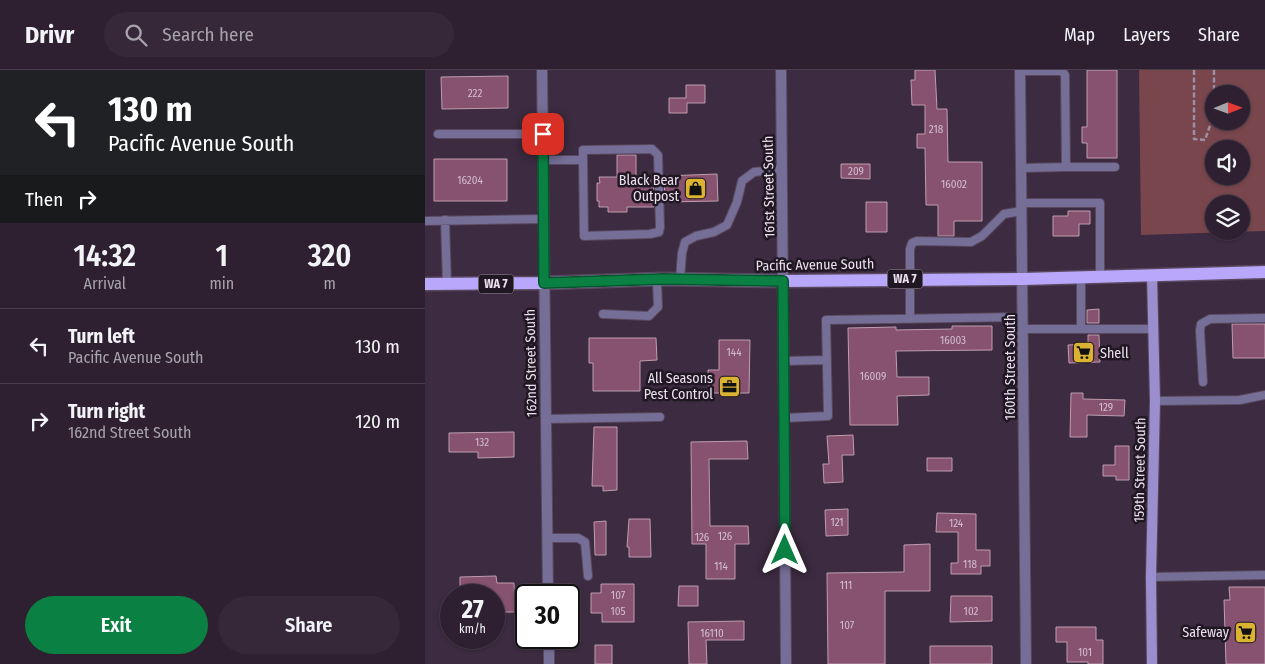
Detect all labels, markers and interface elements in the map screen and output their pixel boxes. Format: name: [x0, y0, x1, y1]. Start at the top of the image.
search box: [104, 12, 454, 57]
text: Drivr: [25, 21, 74, 49]
icon: search: [122, 21, 150, 49]
text: Search here: [162, 23, 254, 46]
text: Map: [1064, 24, 1095, 46]
text: Layers: [1123, 24, 1170, 46]
text: Share: [1198, 24, 1240, 46]
north arrow: [1205, 85, 1250, 130]
map controls: [1205, 85, 1250, 240]
house number: 222: [468, 87, 482, 100]
text: 130 m: [108, 88, 192, 130]
icon: left: [25, 90, 90, 155]
pin: [522, 113, 564, 155]
icon: arrive: [529, 120, 557, 148]
house number: 218: [929, 123, 944, 136]
text: Pacific Avenue South: [108, 130, 294, 157]
street label: 161st Street South: [760, 136, 778, 238]
button: sound: [1205, 140, 1250, 185]
house number: 209: [848, 165, 864, 178]
place label: Black Bear Outpost: [619, 172, 679, 205]
house number: 16204: [457, 174, 483, 187]
shop icon: Black Bear Outpost: [683, 176, 707, 200]
house number: 16002: [941, 178, 967, 191]
icon: right: [73, 185, 101, 213]
text: Then: [25, 188, 63, 211]
button: layers: [1205, 195, 1250, 240]
text: 14:32: [73, 238, 136, 274]
text: 1: [216, 238, 228, 274]
text: 320: [308, 238, 351, 274]
street label: Pacific Avenue South: [756, 255, 874, 275]
road number: WA 7: [887, 270, 923, 288]
text: Arrival: [84, 274, 126, 293]
text: min: [209, 274, 234, 293]
text: m: [323, 274, 336, 293]
road number: WA 7: [479, 274, 513, 293]
street label: 162nd Street South: [522, 309, 540, 417]
street label: 160th Street South: [1002, 314, 1019, 420]
text: Turn left: [68, 325, 135, 348]
icon: left: [25, 332, 53, 360]
house number: 16003: [940, 334, 966, 347]
text: 130 m: [355, 335, 400, 358]
supermarket icon: Shell: [1072, 341, 1096, 365]
place label: Shell: [1100, 345, 1129, 362]
house number: 144: [727, 346, 742, 359]
text: Pacific Avenue South: [68, 348, 203, 367]
place label: All Seasons Pest Control: [644, 370, 713, 403]
house number: 16009: [860, 370, 886, 383]
office icon: All Seasons Pest Control: [717, 374, 741, 398]
text: Turn right: [68, 400, 145, 423]
house number: 129: [1099, 401, 1113, 414]
icon: right: [25, 407, 53, 435]
text: 120 m: [355, 410, 400, 433]
street label: 159th Street South: [1131, 417, 1149, 523]
text: 162nd Street South: [68, 423, 191, 442]
house number: 132: [475, 436, 489, 449]
house number: 121: [830, 516, 844, 529]
house number: 124: [949, 517, 964, 530]
position arrow: [758, 523, 810, 575]
house number: 126: [718, 530, 733, 543]
house number: 126: [695, 531, 710, 544]
house number: 118: [963, 558, 977, 571]
house number: 114: [714, 560, 729, 573]
house number: 111: [840, 579, 852, 592]
speed limit sign: 30: [515, 584, 580, 649]
house number: 107: [611, 589, 626, 602]
text: 27: [461, 595, 484, 625]
button: Exit: [25, 596, 208, 654]
button: Share: [218, 596, 400, 654]
house number: 105: [610, 605, 626, 618]
house number: 102: [964, 605, 979, 618]
house number: 107: [840, 619, 855, 632]
supermarket icon: Safeway: [1233, 620, 1257, 644]
text: km/h: [459, 622, 486, 636]
place label: Safeway: [1182, 624, 1230, 641]
house number: 16110: [700, 627, 724, 640]
house number: 101: [1078, 646, 1092, 659]

